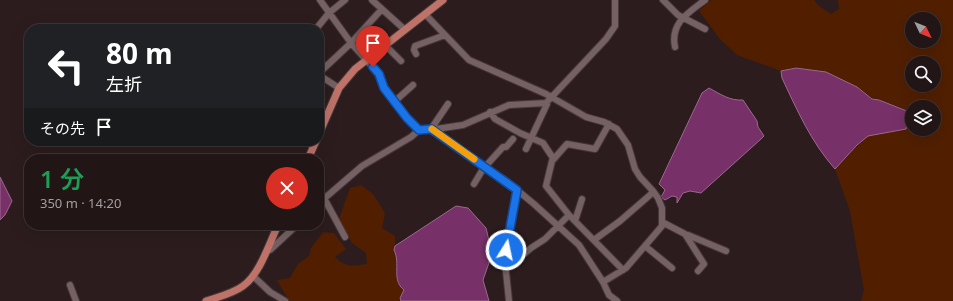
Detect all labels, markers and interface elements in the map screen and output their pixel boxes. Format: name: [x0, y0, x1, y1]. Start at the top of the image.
north arrow: [905, 12, 941, 48]
map controls: [905, 12, 941, 136]
pin: [356, 26, 390, 67]
icon: arrive: [362, 32, 384, 54]
text: 80 m: [106, 34, 173, 72]
icon: left: [40, 40, 92, 92]
button: search: [905, 56, 941, 92]
text: 左折: [106, 72, 142, 96]
button: layers: [905, 100, 941, 136]
icon: arrive: [93, 116, 115, 138]
text: その先: [40, 118, 85, 138]
text: 1 分: [40, 162, 84, 195]
button: close: [266, 167, 308, 209]
text: 350 m · 14:20: [40, 194, 121, 212]
position arrow: [485, 229, 527, 271]

